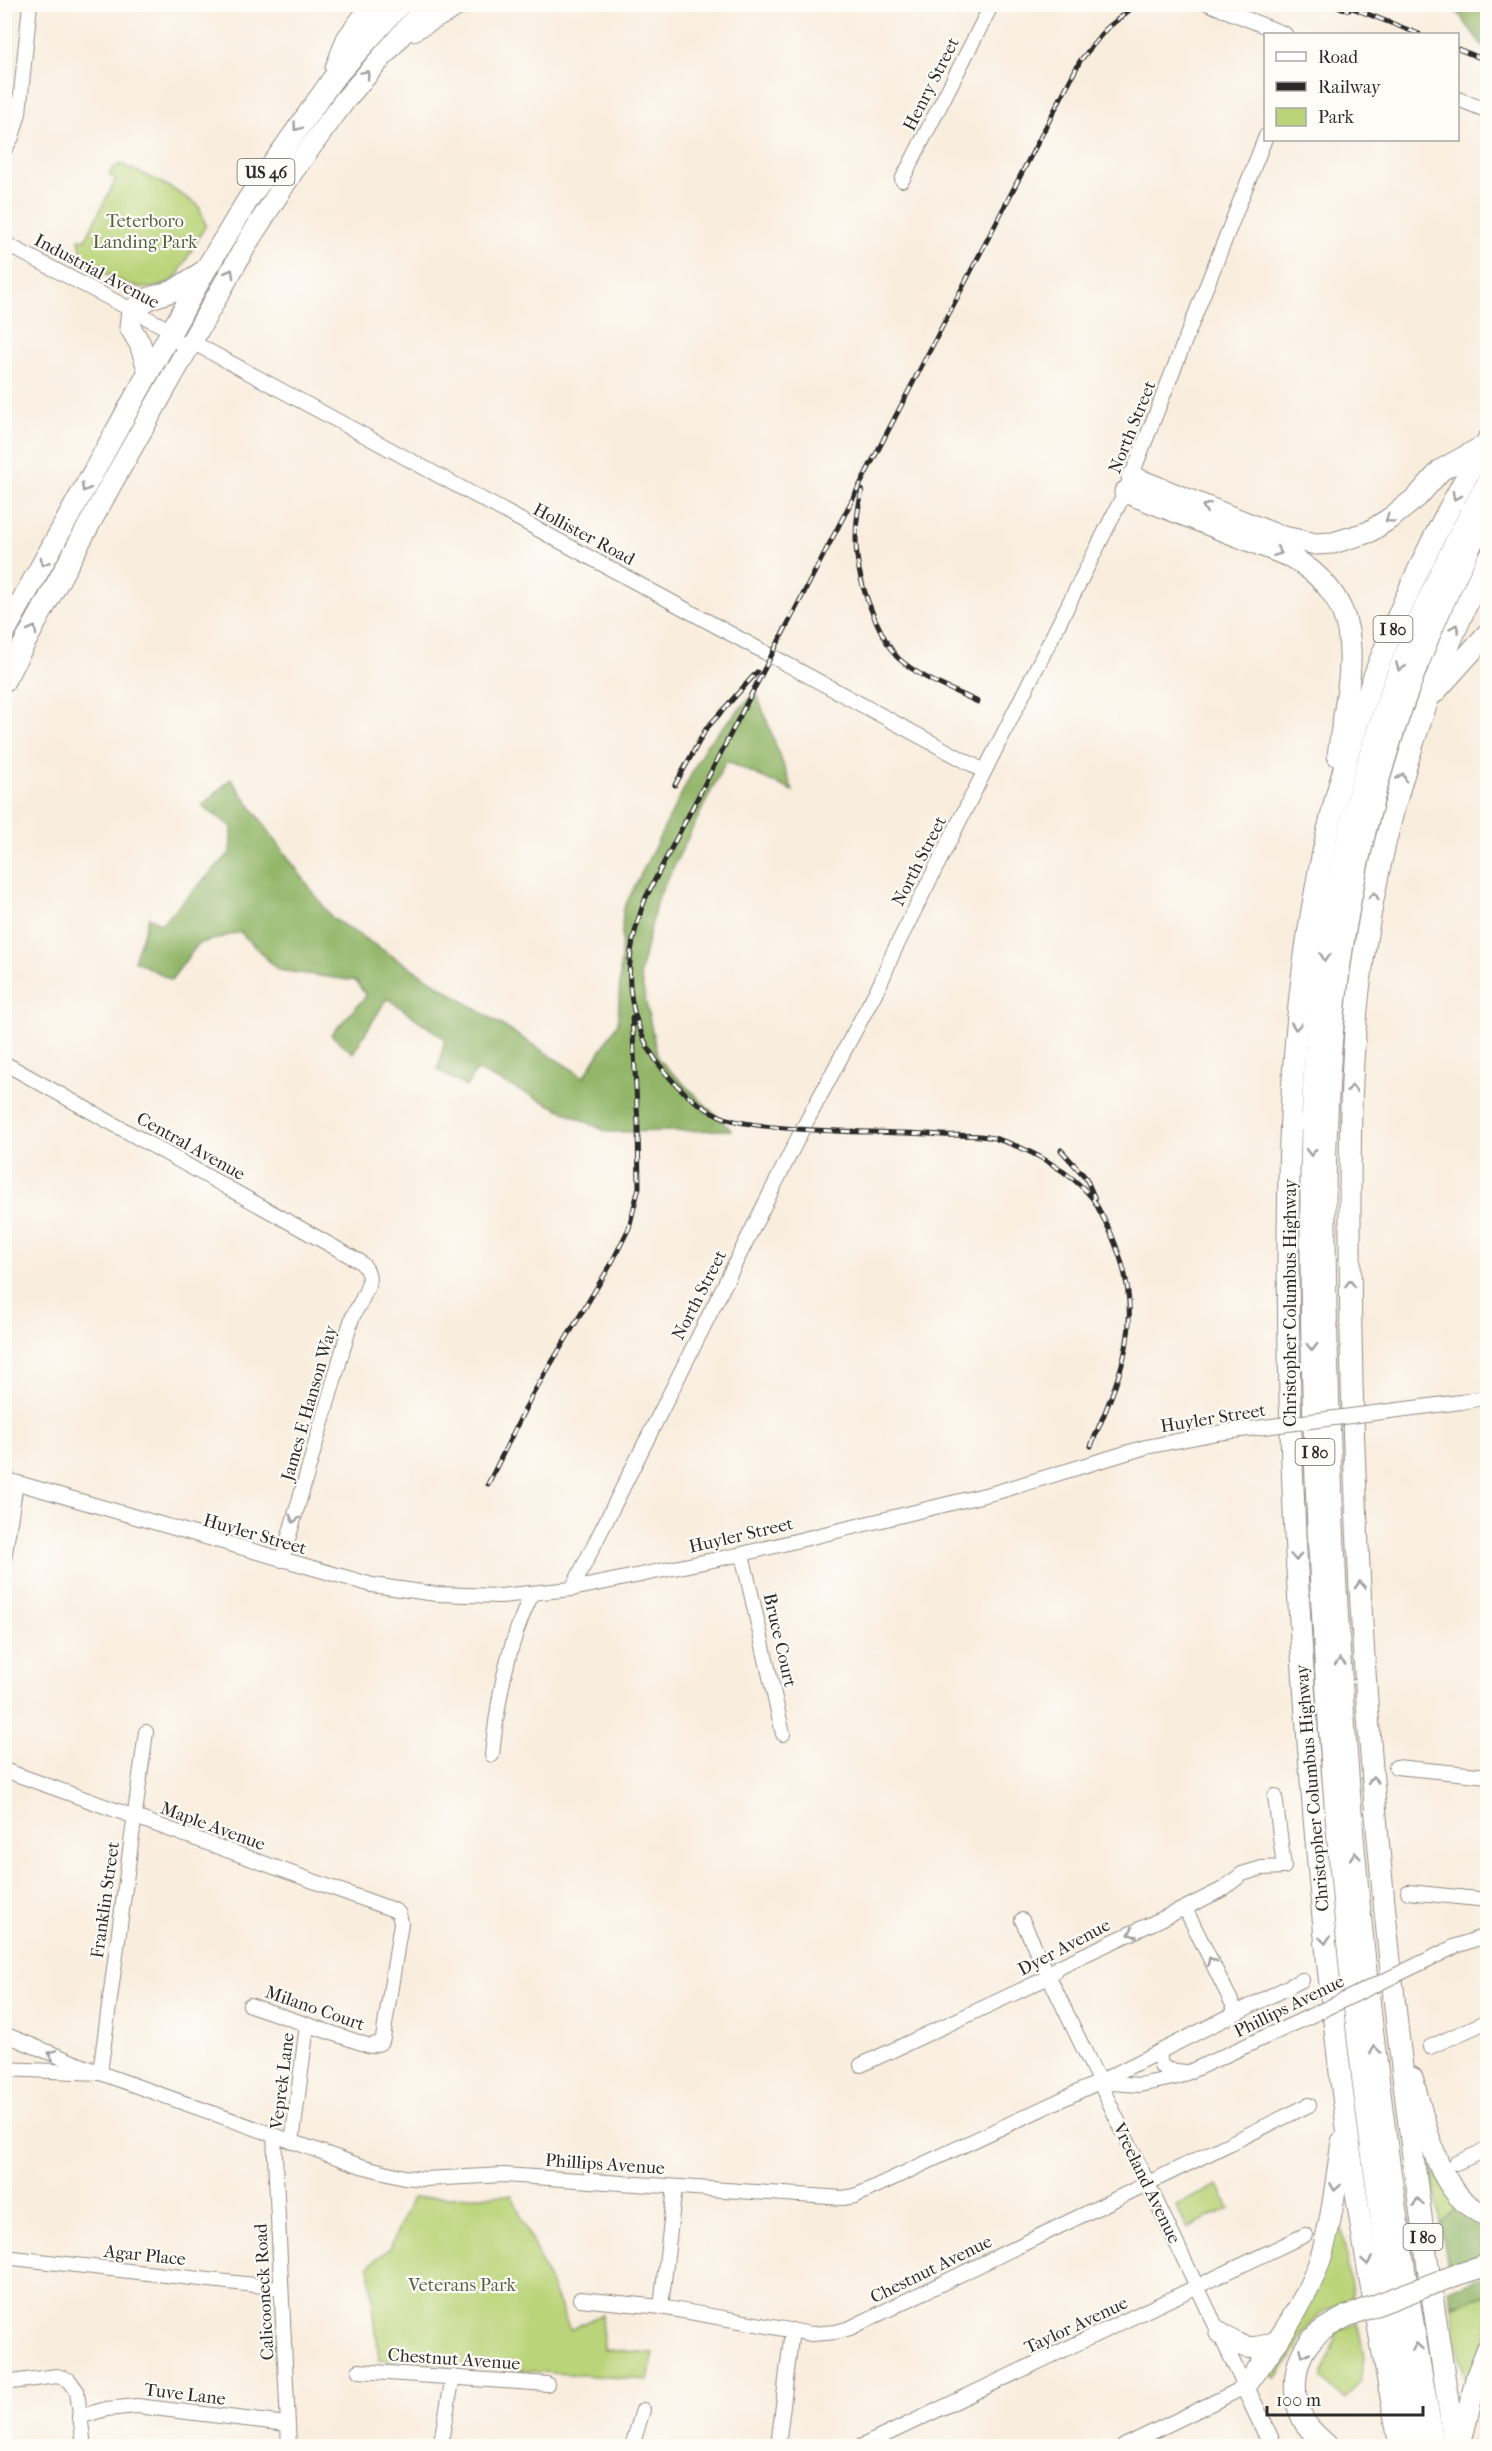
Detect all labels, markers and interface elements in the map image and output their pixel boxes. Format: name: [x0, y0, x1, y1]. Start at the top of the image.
legend: [1264, 33, 1459, 141]
street label: Henry Street: [899, 34, 964, 134]
text: Road: [1318, 47, 1358, 68]
one-way arrow: [359, 70, 370, 81]
text: Railway: [1318, 77, 1382, 98]
text: Park: [1318, 107, 1355, 128]
one-way arrow: [293, 120, 304, 131]
road number: US 46: [238, 159, 294, 185]
park label: Teterboro Landing Park: [93, 211, 198, 253]
street label: Industrial Avenue: [31, 230, 163, 313]
one-way arrow: [223, 269, 234, 279]
street label: North Street: [1104, 377, 1161, 477]
one-way arrow: [81, 482, 92, 492]
one-way arrow: [1451, 490, 1463, 501]
street label: Hollister Road: [529, 499, 638, 570]
one-way arrow: [1201, 502, 1212, 514]
one-way arrow: [1384, 512, 1395, 523]
one-way arrow: [1271, 545, 1282, 557]
one-way arrow: [40, 556, 51, 566]
road number: I 80: [1374, 616, 1412, 642]
one-way arrow: [1448, 624, 1460, 635]
one-way arrow: [26, 626, 37, 636]
one-way arrow: [1395, 661, 1407, 672]
one-way arrow: [1395, 772, 1407, 783]
street label: North Street: [888, 812, 951, 910]
one-way arrow: [1367, 891, 1380, 901]
one-way arrow: [1320, 953, 1332, 962]
one-way arrow: [1290, 1021, 1303, 1031]
one-way arrow: [1346, 1085, 1359, 1094]
street label: Central Avenue: [133, 1108, 249, 1185]
one-way arrow: [1305, 1147, 1317, 1156]
street label: Christopher Columbus Highway: [1280, 1178, 1301, 1427]
street label: North Street: [668, 1246, 731, 1344]
one-way arrow: [1344, 1280, 1356, 1289]
street label: James E Hanson Way: [277, 1322, 342, 1485]
one-way arrow: [1306, 1342, 1318, 1351]
street label: Huyler Street: [1159, 1400, 1268, 1437]
road number: I 80: [1296, 1439, 1334, 1465]
street label: Huyler Street: [201, 1510, 309, 1559]
one-way arrow: [289, 1513, 301, 1524]
street label: Huyler Street: [687, 1513, 796, 1558]
one-way arrow: [1290, 1553, 1303, 1562]
one-way arrow: [1353, 1581, 1366, 1590]
street label: Bruce Court: [759, 1591, 801, 1690]
one-way arrow: [1334, 1657, 1347, 1666]
street label: Christopher Columbus Highway: [1291, 1662, 1334, 1912]
one-way arrow: [1366, 1775, 1379, 1784]
street label: Maple Avenue: [158, 1798, 268, 1855]
street label: Franklin Street: [87, 1840, 124, 1960]
one-way arrow: [1349, 1852, 1362, 1861]
street label: Dyer Avenue: [1015, 1914, 1114, 1981]
one-way arrow: [1127, 1926, 1138, 1938]
one-way arrow: [1318, 1935, 1331, 1945]
one-way arrow: [1206, 1956, 1218, 1967]
street label: Phillips Avenue: [1231, 1971, 1348, 2042]
street label: Milano Court: [262, 1982, 368, 2035]
street label: Veprek Lane: [266, 2031, 299, 2132]
one-way arrow: [1370, 2046, 1382, 2055]
one-way arrow: [47, 2049, 58, 2061]
street label: Vreeland Avenue: [1108, 2119, 1185, 2247]
street label: Phillips Avenue: [544, 2150, 666, 2179]
one-way arrow: [1329, 2182, 1342, 2192]
one-way arrow: [1413, 2197, 1425, 2206]
street label: Calicooneck Road: [250, 2223, 279, 2361]
road number: I 80: [1404, 2224, 1442, 2250]
street label: Chestnut Avenue: [867, 2231, 996, 2308]
street label: Agar Place: [102, 2241, 187, 2270]
one-way arrow: [1360, 2257, 1372, 2266]
park label: Veterans Park: [407, 2275, 517, 2296]
street label: Taylor Avenue: [1021, 2292, 1131, 2359]
one-way arrow: [1411, 2343, 1424, 2353]
street label: Chestnut Avenue: [387, 2344, 521, 2375]
one-way arrow: [1299, 2347, 1311, 2358]
street label: Tuve Lane: [143, 2379, 227, 2410]
scale bar: [1267, 2379, 1423, 2417]
text: 100 m: [1276, 2390, 1321, 2411]

